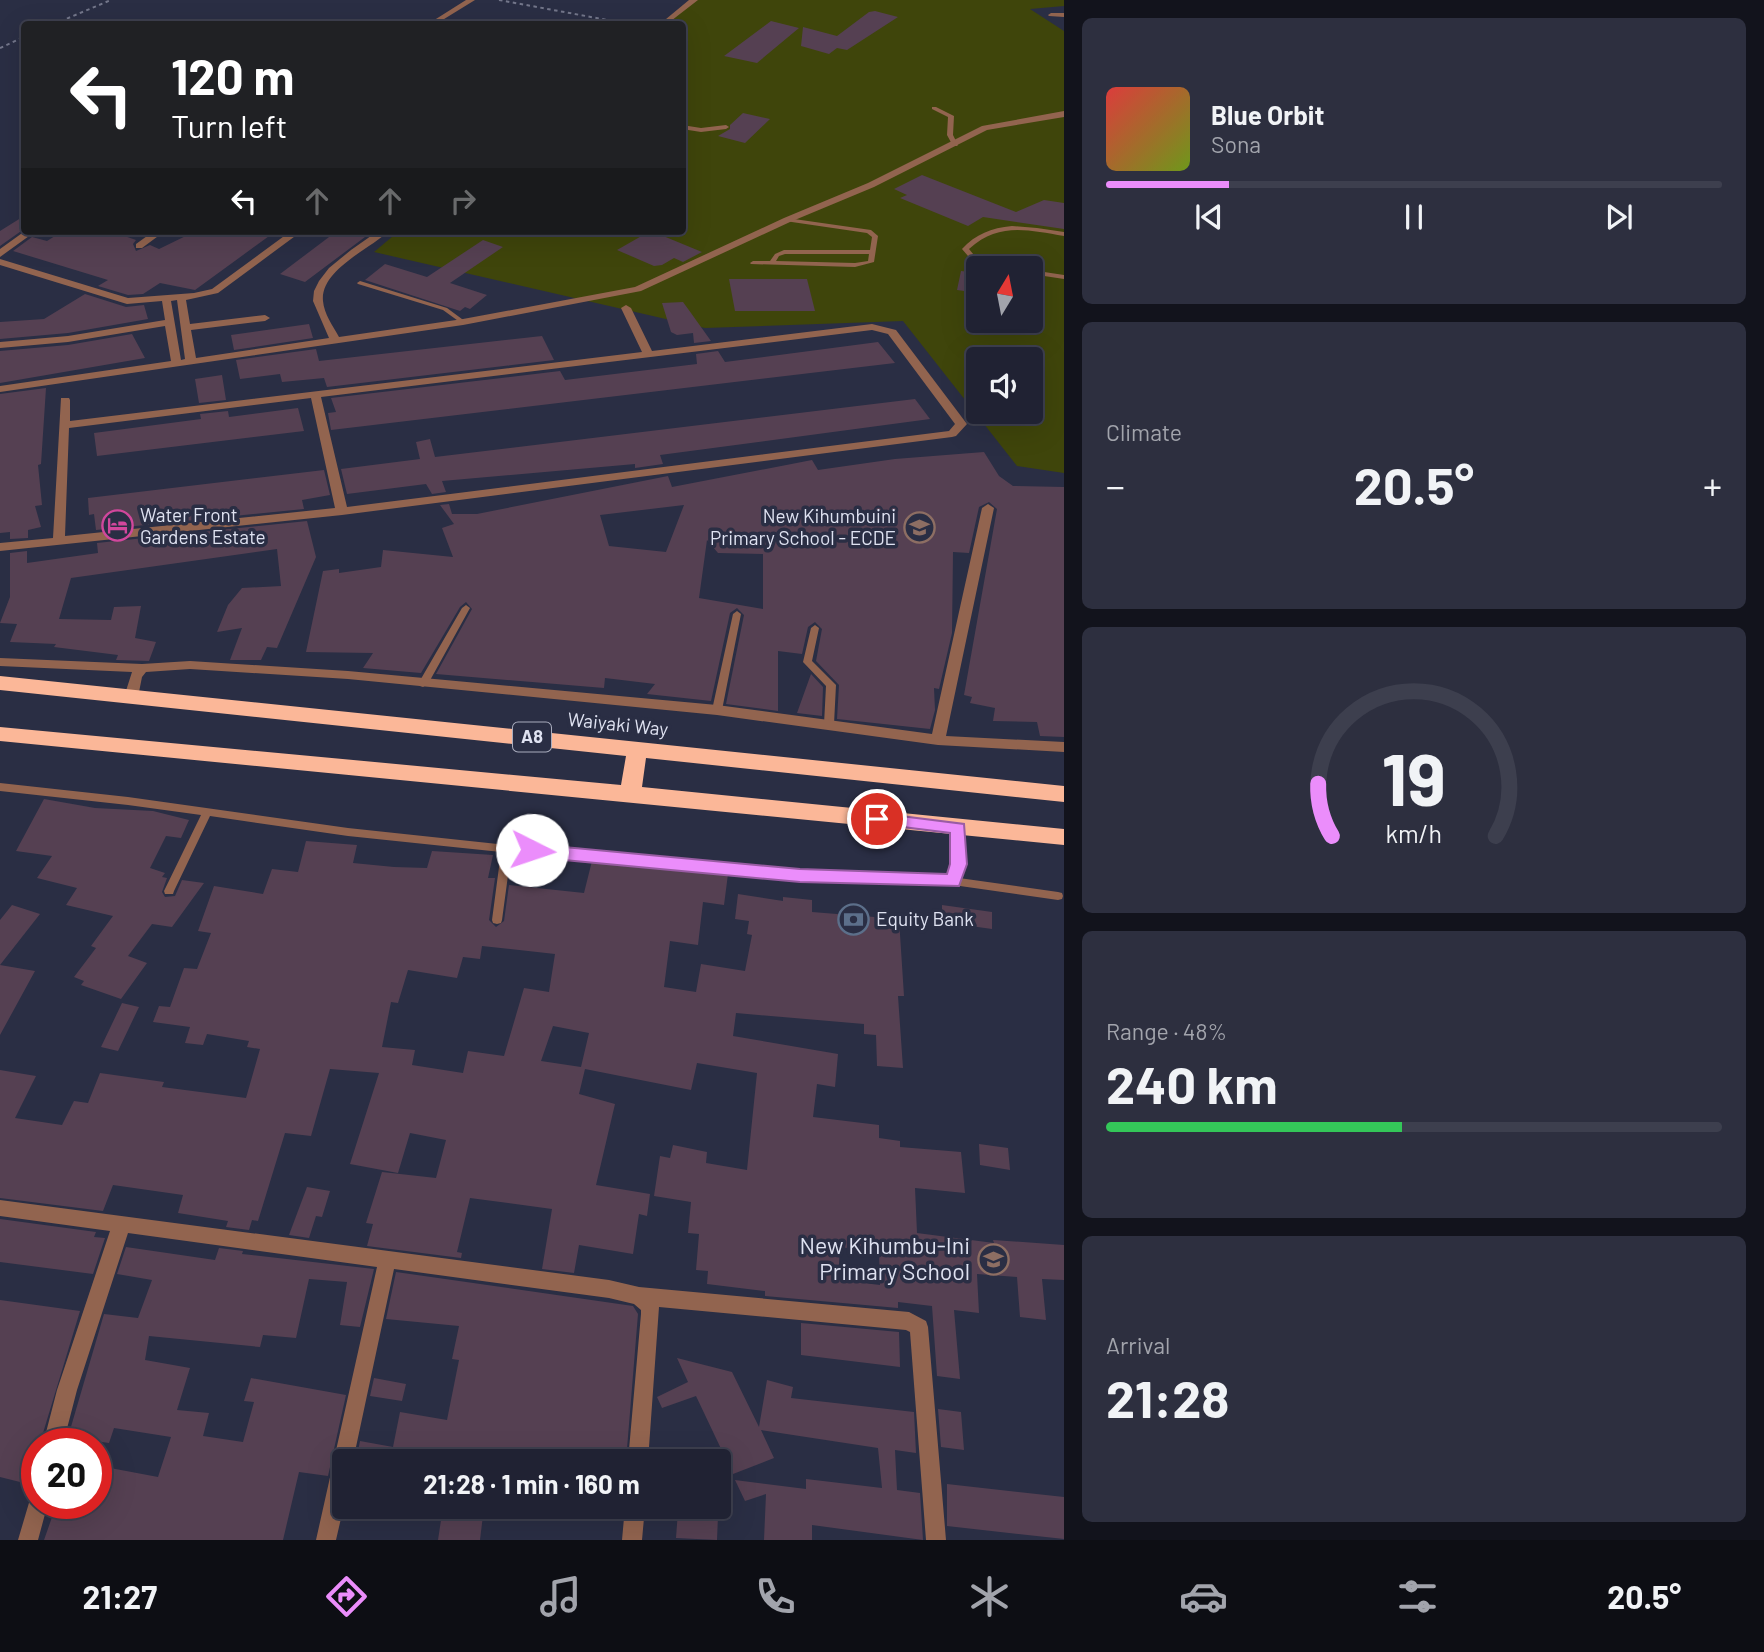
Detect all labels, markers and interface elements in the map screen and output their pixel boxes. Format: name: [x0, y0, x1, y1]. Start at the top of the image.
text: 120 m: [171, 46, 294, 105]
icon: left: [56, 49, 147, 140]
text: Blue Orbit: [1211, 99, 1324, 130]
text: Turn left: [171, 106, 288, 144]
text: Sona: [1211, 130, 1261, 158]
icon: left: [225, 182, 263, 220]
icon: ahead: [298, 182, 336, 220]
icon: ahead: [371, 182, 409, 220]
icon: right: [444, 182, 482, 220]
icon: previous: [1190, 198, 1228, 236]
icon: pause: [1395, 198, 1433, 236]
icon: next: [1600, 198, 1638, 236]
north arrow: [966, 256, 1043, 332]
map controls: [966, 256, 1043, 424]
button: sound: [966, 347, 1043, 424]
text: Climate: [1106, 418, 1182, 446]
text: 20.5°: [1354, 453, 1474, 515]
text: −: [1106, 462, 1125, 508]
text: +: [1703, 462, 1722, 508]
place label: Water Front Gardens Estate: [140, 503, 266, 548]
place label: New Kihumbuini Primary School - ECDE: [710, 504, 896, 549]
hotel icon: Water Front Gardens Estate: [100, 509, 134, 543]
school or university icon: New Kihumbuini Primary School - ECDE: [902, 510, 936, 544]
street label: Waiyaki Way: [567, 707, 670, 740]
road number: A8: [513, 722, 551, 752]
text: 19: [1382, 733, 1446, 821]
pin: [847, 789, 907, 849]
icon: arrive: [858, 800, 896, 838]
position arrow: [495, 813, 569, 887]
text: km/h: [1386, 818, 1442, 848]
bank icon: Equity Bank: [836, 902, 870, 936]
place label: Equity Bank: [876, 907, 974, 930]
text: Range · 48%: [1106, 1017, 1227, 1045]
text: 240 km: [1106, 1052, 1278, 1114]
place label: New Kihumbu-Ini Primary School: [800, 1231, 970, 1285]
school or university icon: New Kihumbu-Ini Primary School: [976, 1242, 1010, 1276]
text: Arrival: [1106, 1331, 1170, 1359]
text: 21:28: [1106, 1366, 1229, 1428]
speed limit sign: 20: [21, 1428, 112, 1519]
text: 21:28 · 1 min · 160 m: [423, 1468, 640, 1499]
icon: directions: [322, 1572, 371, 1621]
icon: music: [536, 1572, 585, 1621]
icon: phone: [751, 1572, 800, 1621]
icon: climate: [965, 1572, 1014, 1621]
icon: car: [1179, 1572, 1228, 1621]
icon: filters: [1393, 1572, 1442, 1621]
text: 21:27: [83, 1577, 157, 1615]
text: 20.5°: [1607, 1577, 1681, 1615]

